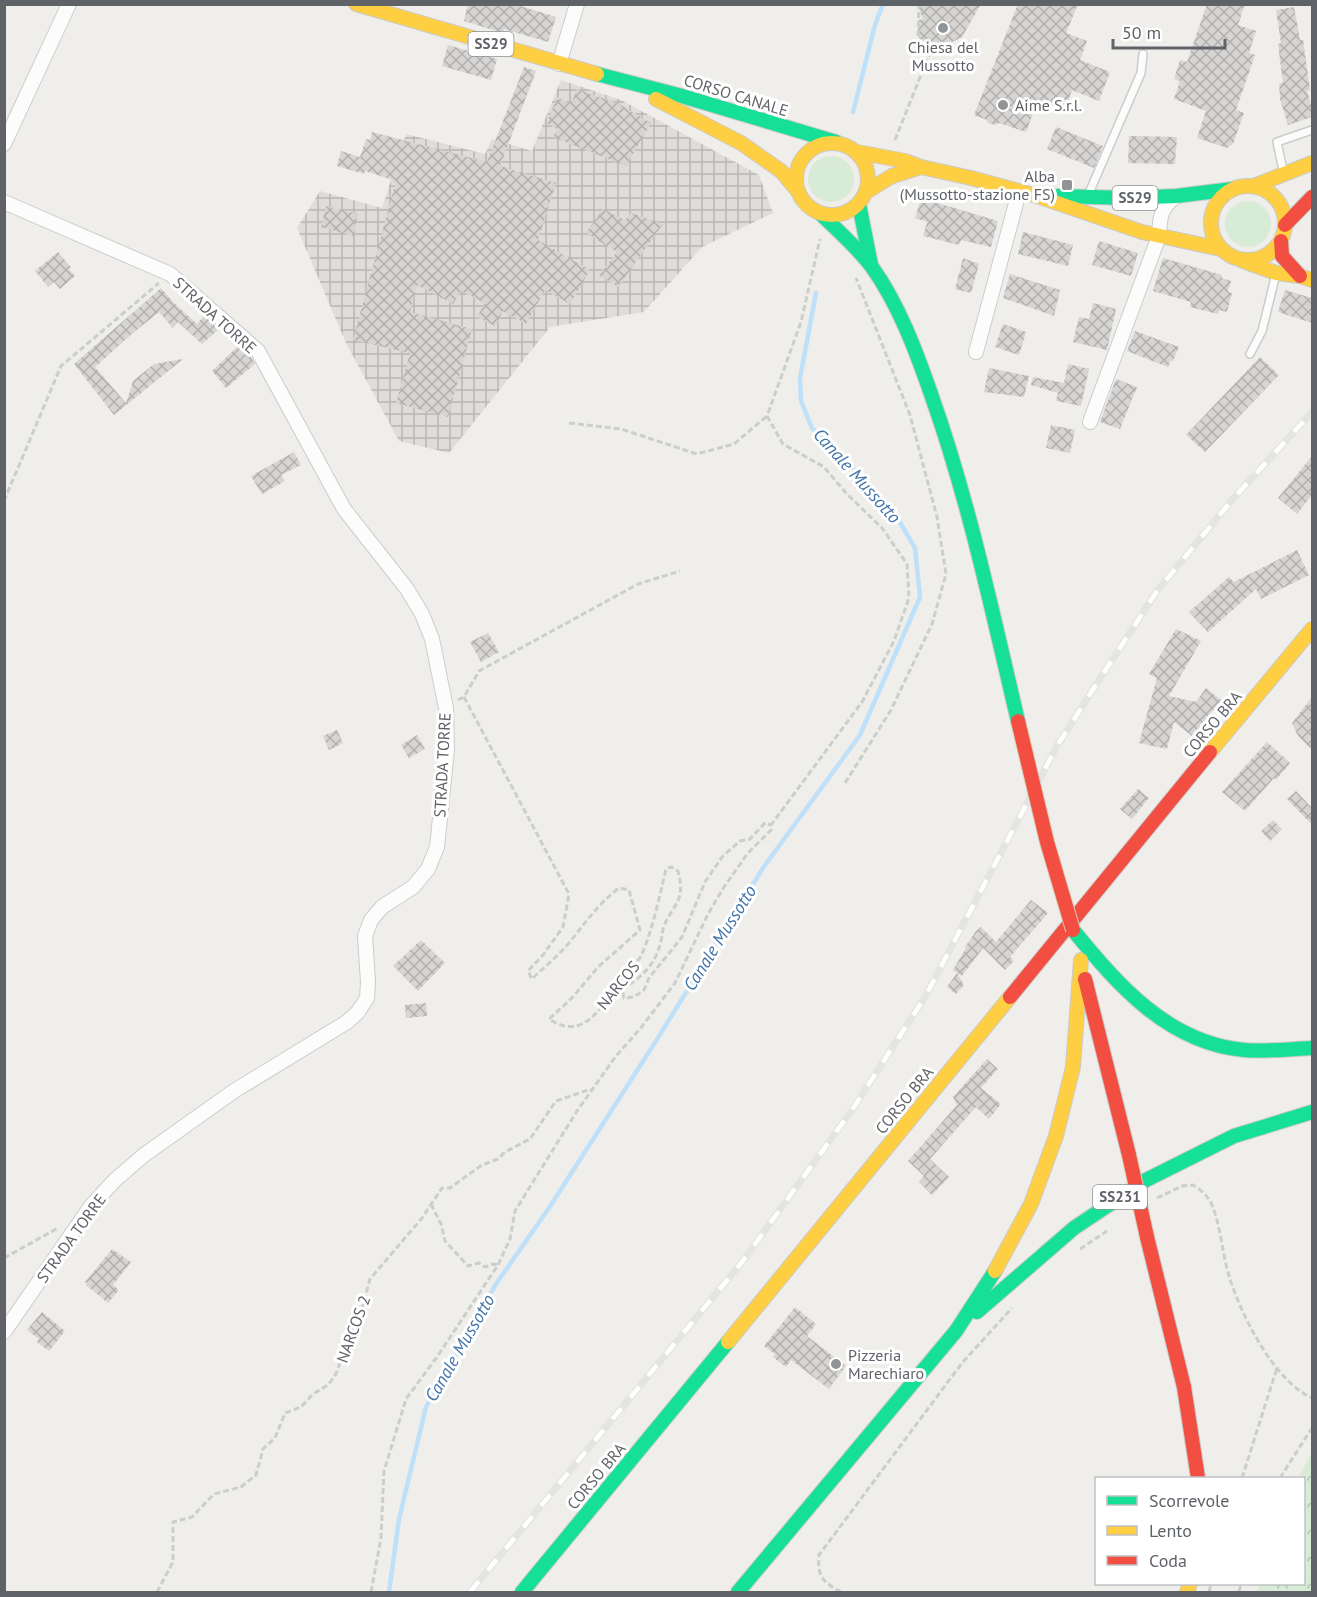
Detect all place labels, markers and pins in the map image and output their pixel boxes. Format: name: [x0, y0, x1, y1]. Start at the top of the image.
marker: Chiesa del Mussotto: [936, 21, 950, 35]
place label: Chiesa del Mussotto: [908, 37, 979, 75]
place label: Aime S.r.l.: [1015, 95, 1082, 115]
marker: Aime S.r.l.: [996, 98, 1010, 112]
place label: Alba (Mussotto-stazione FS): [900, 166, 1055, 204]
marker: Alba (Mussotto-stazione FS): [1060, 178, 1074, 192]
place label: Pizzeria Marechiaro: [848, 1345, 924, 1383]
marker: Pizzeria Marechiaro: [829, 1357, 843, 1371]

